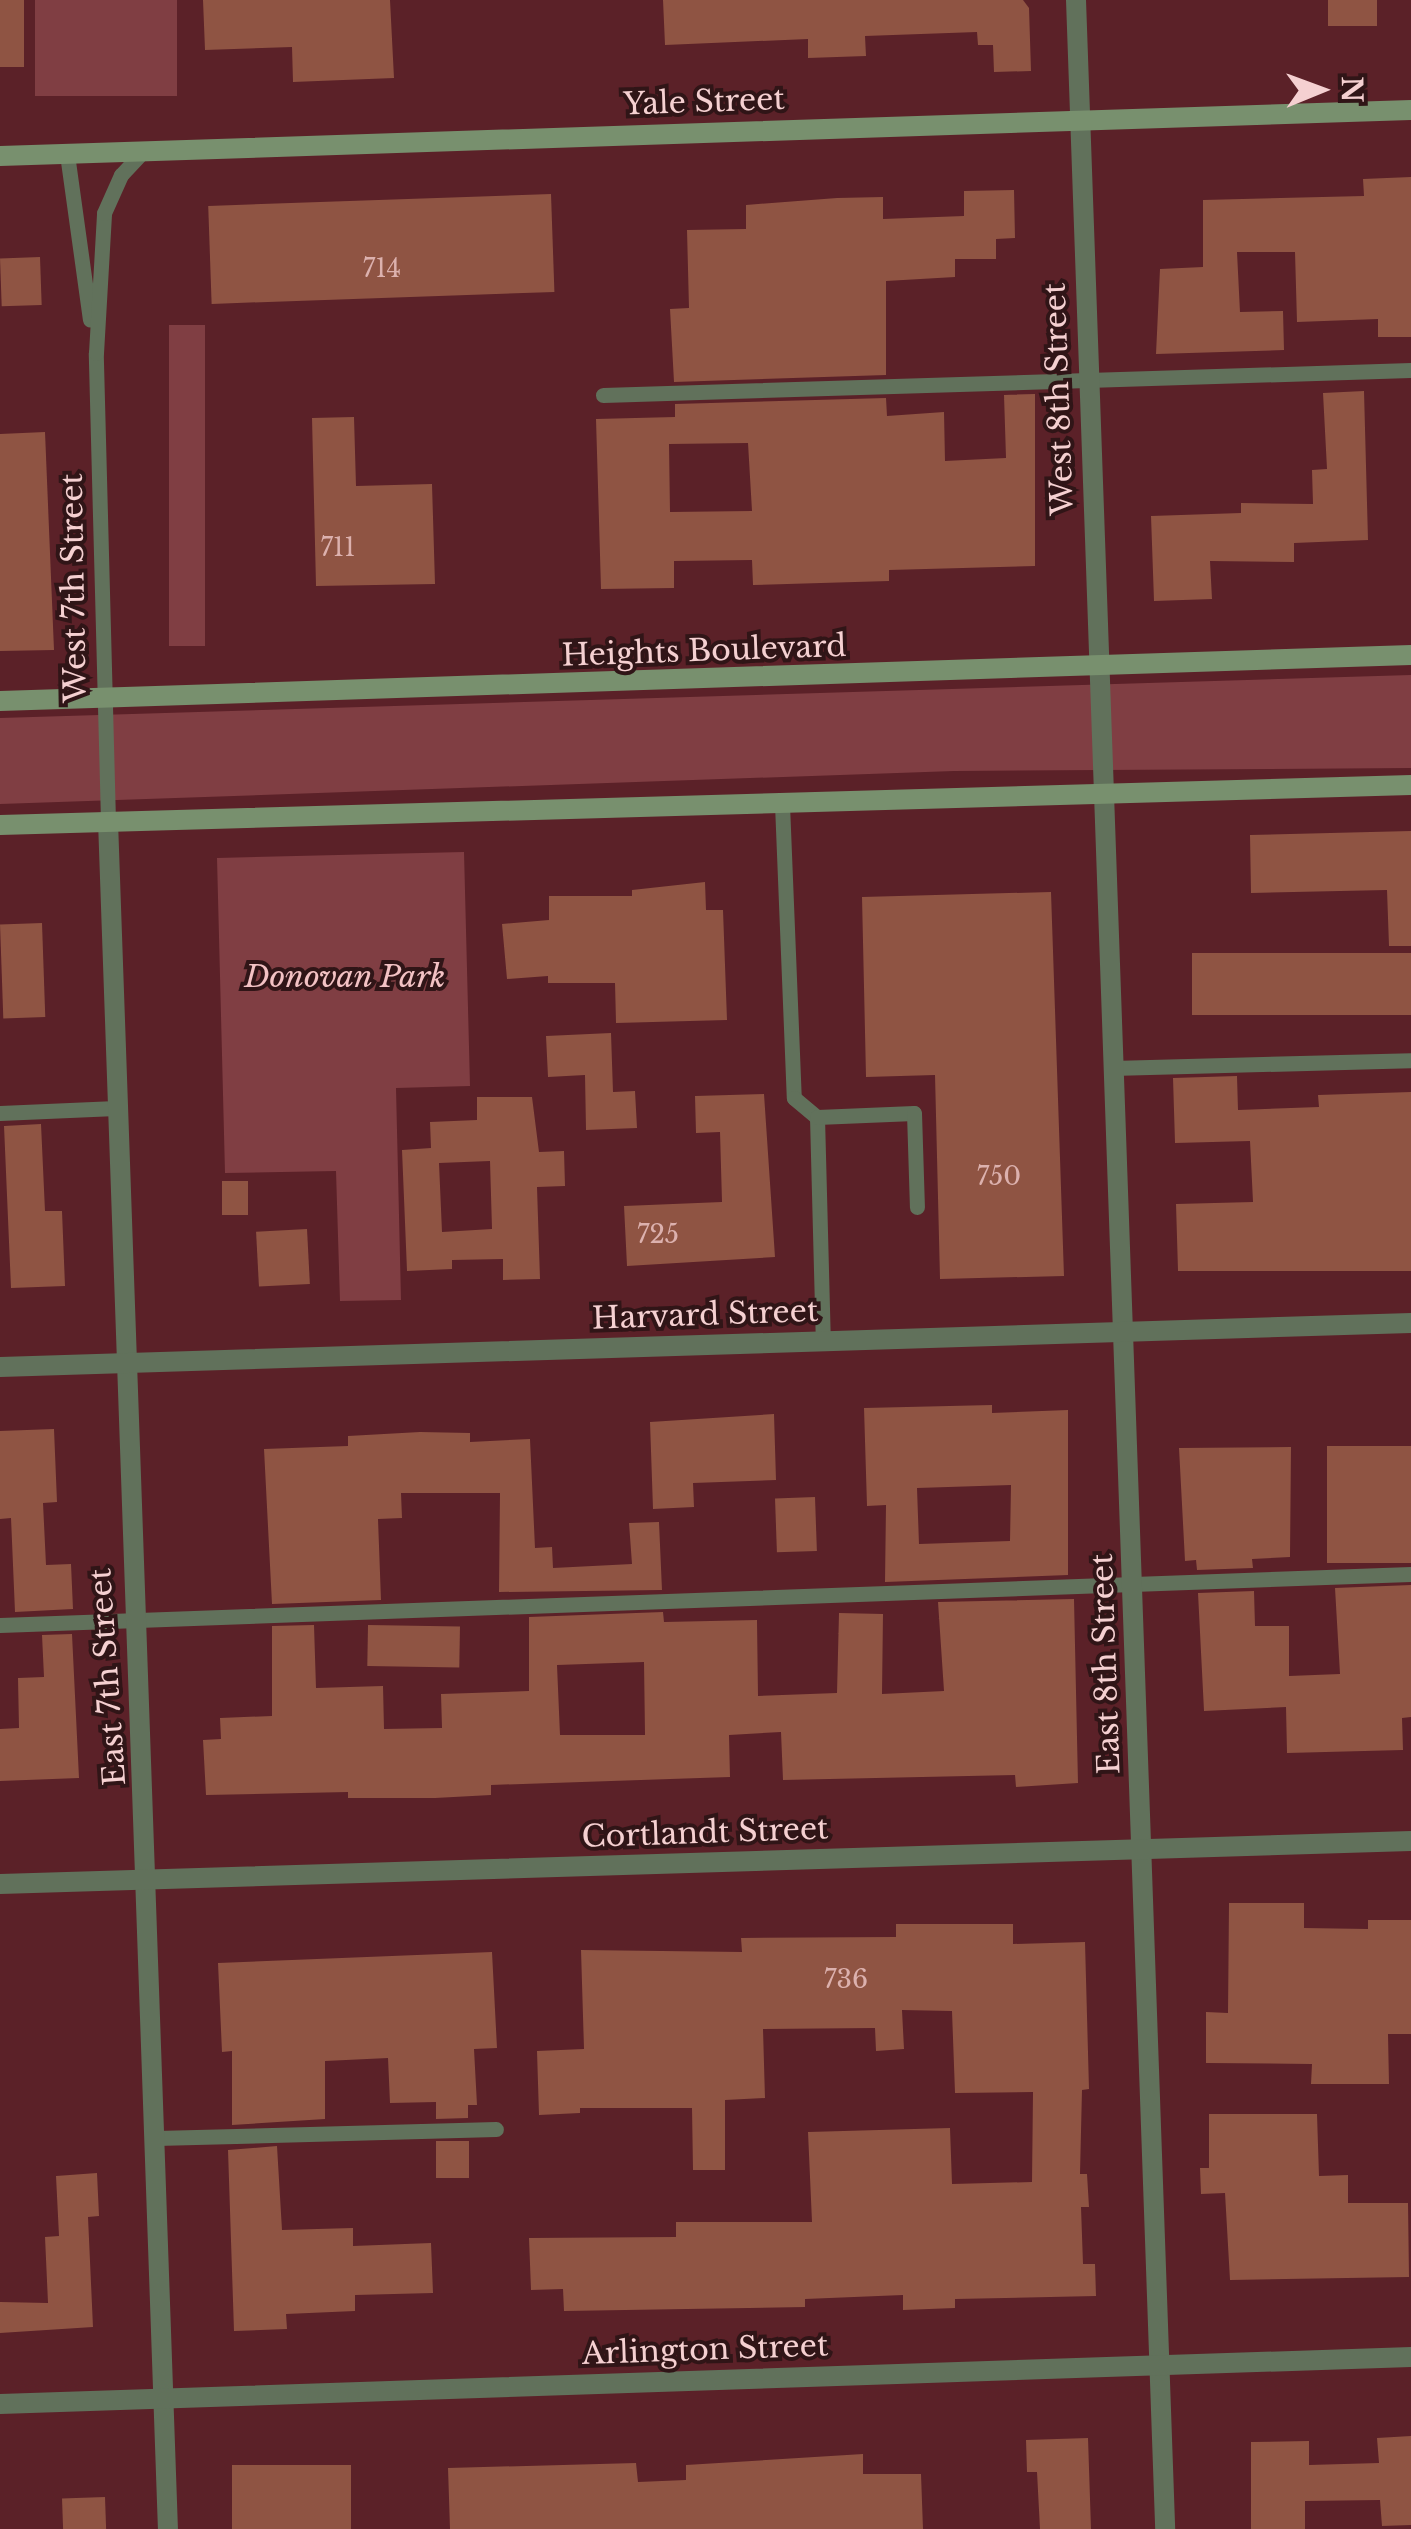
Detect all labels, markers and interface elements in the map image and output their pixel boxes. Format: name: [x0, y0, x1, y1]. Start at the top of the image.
north arrow: [1271, 40, 1371, 140]
text: N: [1334, 76, 1369, 103]
street label: Yale Street: [623, 81, 785, 123]
house number: 714: [363, 254, 401, 284]
street label: West 8th Street: [1037, 282, 1081, 516]
street label: West 7th Street: [54, 473, 94, 703]
house number: 711: [321, 533, 355, 563]
street label: Heights Boulevard: [561, 628, 847, 674]
park label: Donovan Park: [244, 959, 446, 995]
house number: 750: [977, 1162, 1021, 1192]
house number: 725: [637, 1220, 679, 1250]
street label: Harvard Street: [591, 1293, 819, 1337]
street label: East 8th Street: [1084, 1553, 1128, 1775]
street label: East 7th Street: [82, 1567, 134, 1787]
street label: Cortlandt Street: [581, 1811, 829, 1855]
house number: 736: [824, 1965, 868, 1995]
street label: Arlington Street: [581, 2328, 829, 2372]

